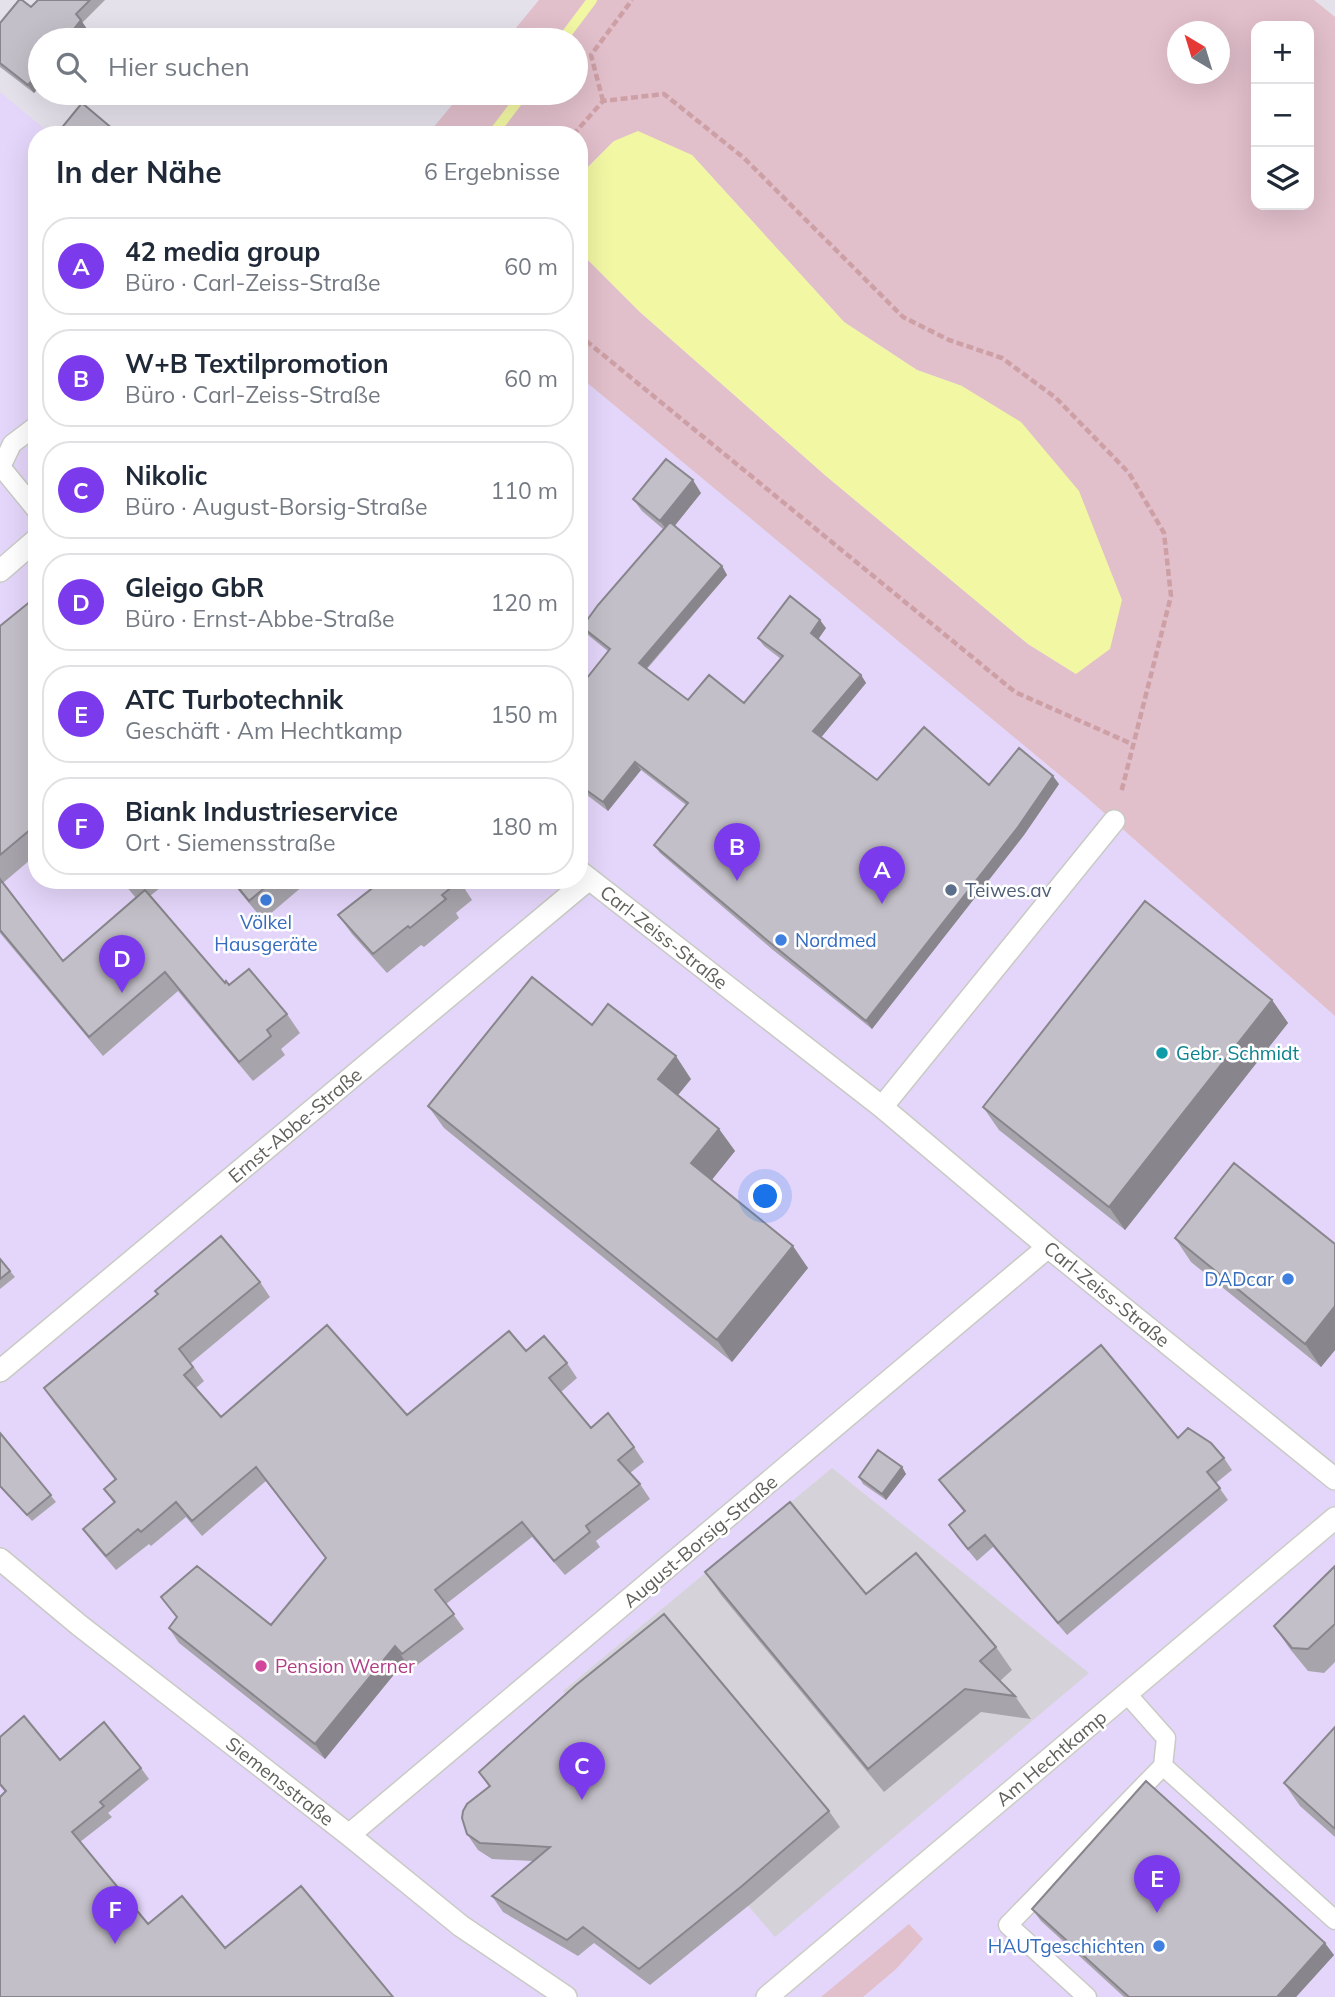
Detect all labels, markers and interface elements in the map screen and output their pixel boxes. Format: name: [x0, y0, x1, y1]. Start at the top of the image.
north arrow: [1167, 21, 1230, 84]
map controls: [1251, 21, 1314, 210]
button: +: [1251, 21, 1314, 84]
search box: [28, 28, 588, 105]
icon: search: [52, 48, 90, 86]
text: Hier suchen: [108, 50, 250, 83]
button: −: [1251, 84, 1314, 147]
button: layers: [1251, 147, 1314, 210]
text: In der Nähe: [56, 153, 222, 191]
text: 6 Ergebnisse: [424, 157, 560, 186]
text: 42 media group: [125, 235, 320, 268]
text: A: [72, 252, 90, 281]
text: 60 m: [504, 252, 558, 281]
text: Büro · Carl-Zeiss-Straße: [125, 268, 380, 297]
text: W+B Textilpromotion: [125, 347, 389, 380]
text: B: [73, 364, 89, 393]
text: 60 m: [504, 364, 558, 393]
text: Büro · Carl-Zeiss-Straße: [125, 380, 380, 409]
text: Nikolic: [125, 459, 208, 492]
text: C: [73, 476, 89, 505]
text: 110 m: [490, 476, 558, 505]
text: Büro · August-Borsig-Straße: [125, 492, 427, 521]
text: Gleigo GbR: [125, 571, 264, 604]
text: D: [72, 588, 90, 617]
text: 120 m: [490, 588, 558, 617]
text: Büro · Ernst-Abbe-Straße: [125, 604, 395, 633]
text: ATC Turbotechnik: [125, 683, 343, 716]
text: E: [74, 700, 88, 729]
text: 150 m: [490, 700, 558, 729]
text: Geschäft · Am Hechtkamp: [125, 716, 403, 745]
text: Biank Industrieservice: [125, 795, 398, 828]
text: F: [74, 812, 88, 841]
text: 180 m: [490, 812, 558, 841]
pin: B: [714, 823, 760, 881]
text: Ort · Siemensstraße: [125, 828, 335, 857]
pin: A: [859, 846, 905, 904]
place label: Teiwes.av: [965, 878, 1052, 902]
street label: Carl-Zeiss-Straße: [595, 880, 733, 994]
marker: Teiwes.av: [943, 882, 959, 898]
marker: Völkel Hausgeräte: [258, 892, 274, 908]
place label: Völkel Hausgeräte: [214, 910, 318, 956]
place label: Nordmed: [795, 928, 877, 952]
marker: Nordmed: [773, 932, 789, 948]
pin: D: [99, 935, 145, 993]
place label: Gebr. Schmidt: [1176, 1041, 1299, 1065]
marker: Gebr. Schmidt: [1154, 1045, 1170, 1061]
street label: Ernst-Abbe-Straße: [223, 1062, 367, 1188]
your location: [748, 1179, 782, 1213]
street label: Carl-Zeiss-Straße: [1039, 1236, 1175, 1352]
place label: DADcar: [1204, 1267, 1274, 1291]
marker: DADcar: [1280, 1271, 1296, 1287]
street label: August-Borsig-Straße: [618, 1469, 782, 1613]
place label: Pension Werner: [275, 1654, 415, 1678]
marker: Pension Werner: [253, 1658, 269, 1674]
street label: Am Hechtkamp: [991, 1705, 1111, 1811]
street label: Siemensstraße: [221, 1731, 339, 1831]
pin: C: [559, 1742, 605, 1800]
pin: E: [1134, 1855, 1180, 1913]
pin: F: [92, 1886, 138, 1944]
place label: HAUTgeschichten: [988, 1934, 1145, 1958]
marker: HAUTgeschichten: [1151, 1938, 1167, 1954]

